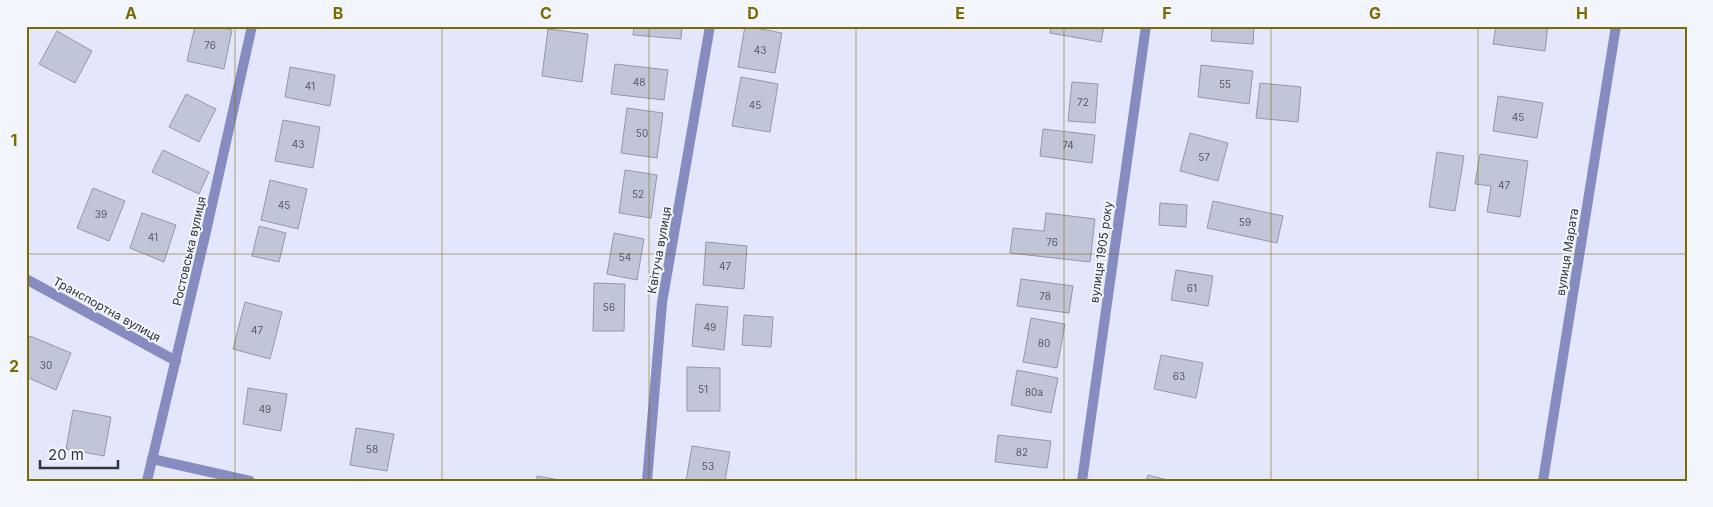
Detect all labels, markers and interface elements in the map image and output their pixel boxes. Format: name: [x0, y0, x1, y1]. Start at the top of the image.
text: A: [125, 3, 137, 23]
text: B: [333, 3, 343, 23]
text: C: [540, 3, 552, 23]
text: D: [747, 3, 759, 23]
text: E: [955, 3, 965, 23]
text: F: [1162, 3, 1172, 23]
text: G: [1369, 3, 1381, 23]
text: H: [1576, 3, 1588, 23]
house number: 76: [204, 39, 216, 51]
house number: 43: [754, 44, 766, 56]
house number: 48: [633, 76, 645, 88]
house number: 55: [1219, 78, 1231, 90]
house number: 41: [305, 80, 315, 92]
house number: 72: [1077, 96, 1089, 108]
house number: 45: [749, 99, 761, 111]
house number: 45: [1512, 111, 1524, 123]
house number: 50: [636, 127, 648, 139]
text: 1: [11, 130, 17, 150]
house number: 43: [292, 138, 304, 150]
house number: 74: [1062, 139, 1074, 151]
house number: 57: [1198, 151, 1210, 163]
house number: 47: [1498, 179, 1510, 191]
house number: 52: [632, 188, 644, 200]
street label: Ростовська вулиця: [169, 195, 209, 307]
house number: 45: [278, 199, 290, 211]
street label: вулиця 1905 року: [1086, 200, 1116, 304]
street label: Квітуча вулиця: [644, 205, 674, 295]
street label: вулиця Марата: [1553, 207, 1581, 297]
house number: 39: [95, 208, 107, 220]
house number: 59: [1239, 216, 1251, 228]
house number: 41: [148, 231, 158, 243]
house number: 76: [1046, 236, 1058, 248]
house number: 54: [619, 251, 631, 263]
house number: 47: [719, 260, 731, 272]
street label: Транспортна вулиця: [51, 273, 163, 345]
house number: 61: [1187, 282, 1197, 294]
house number: 78: [1039, 290, 1051, 302]
house number: 56: [603, 301, 615, 313]
house number: 49: [704, 321, 716, 333]
house number: 47: [251, 324, 263, 336]
house number: 80: [1038, 337, 1050, 349]
text: 2: [9, 356, 19, 376]
house number: 30: [40, 359, 52, 371]
house number: 63: [1173, 370, 1185, 382]
house number: 51: [698, 383, 708, 395]
house number: 80а: [1025, 386, 1043, 398]
house number: 49: [259, 403, 271, 415]
scale bar: [40, 437, 118, 469]
house number: 58: [366, 443, 378, 455]
text: 20 m: [48, 445, 84, 464]
house number: 82: [1016, 446, 1028, 458]
house number: 53: [702, 460, 714, 472]

